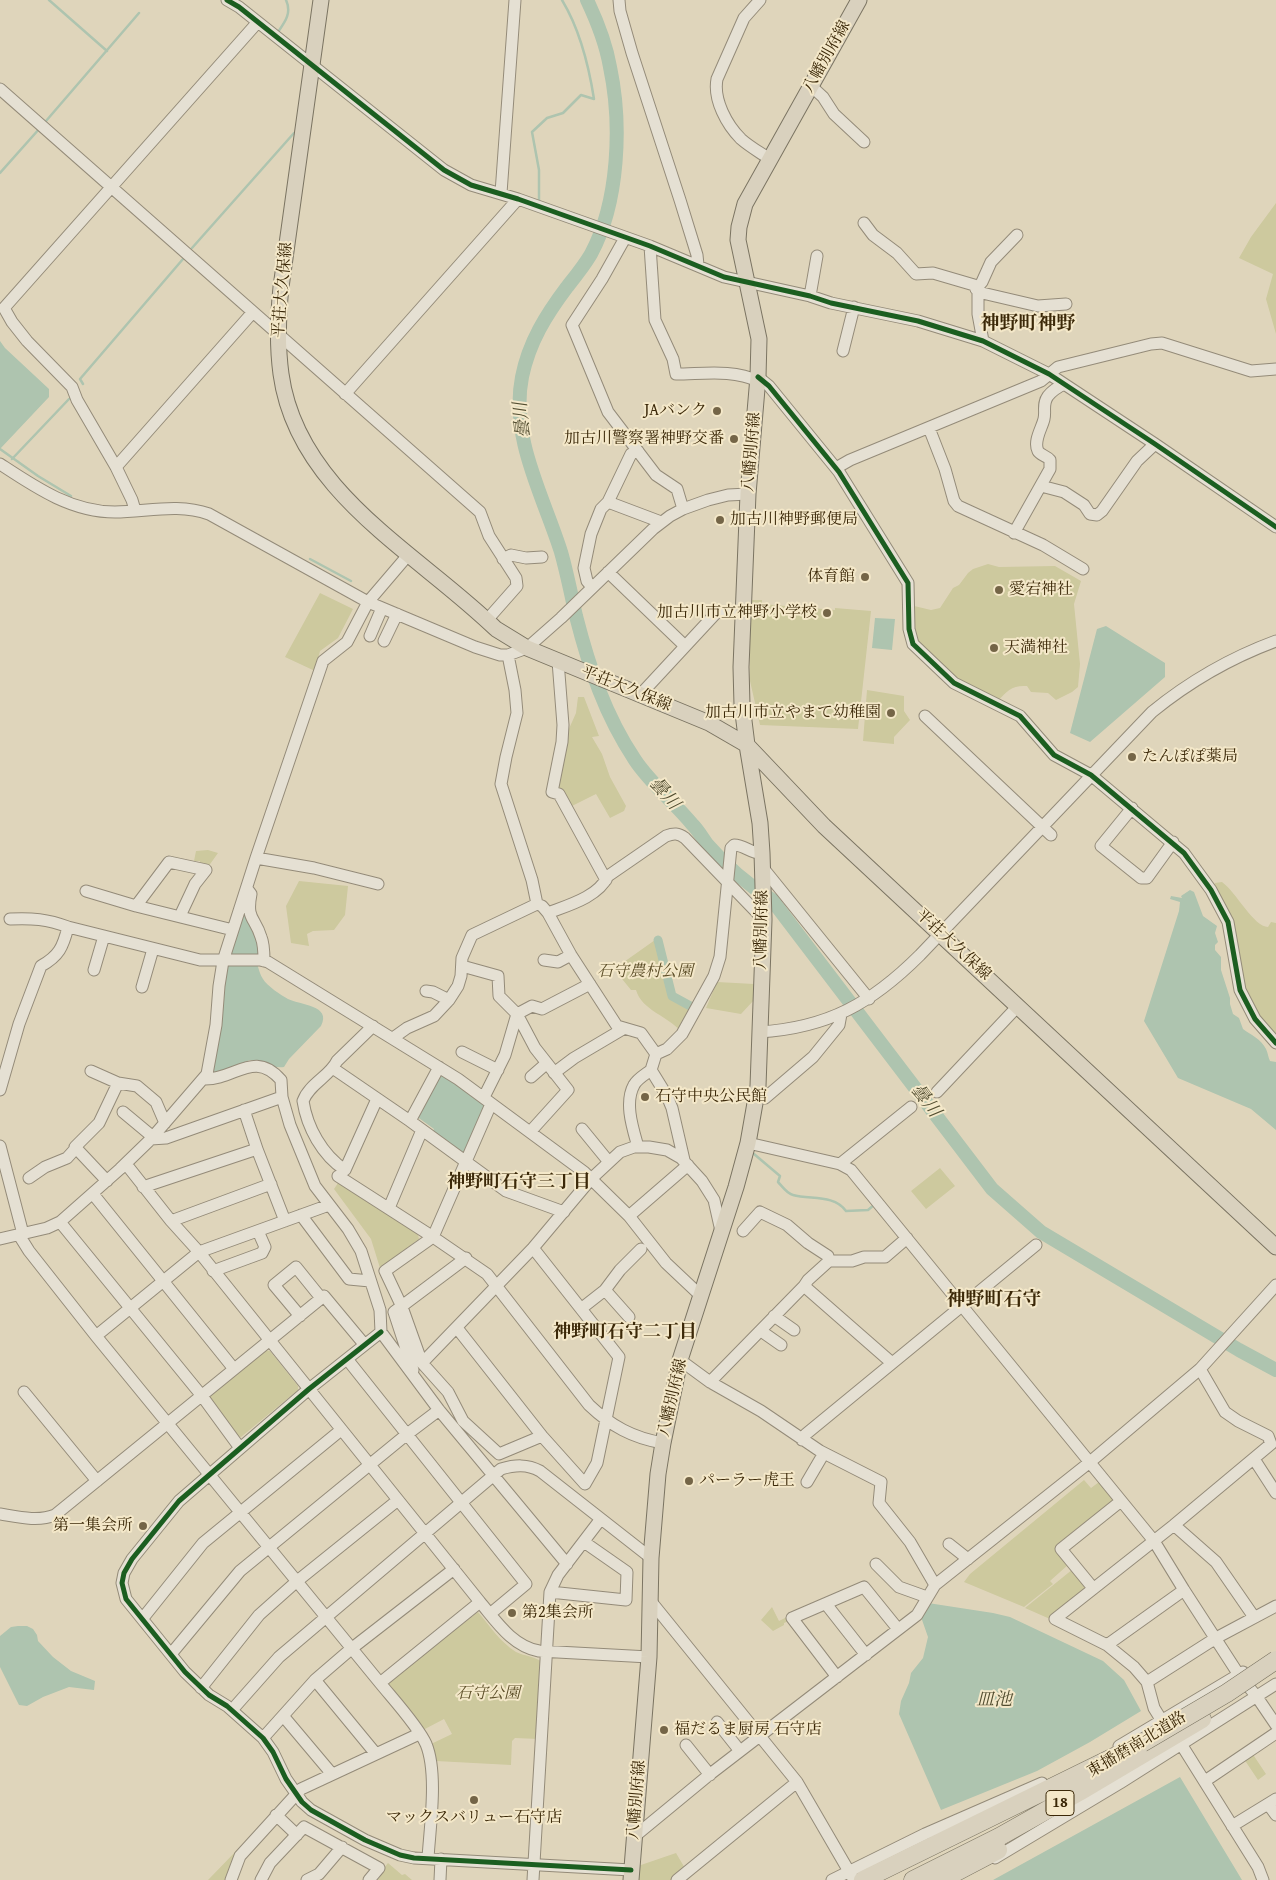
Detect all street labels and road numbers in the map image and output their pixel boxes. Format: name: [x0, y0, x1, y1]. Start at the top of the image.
street label: 八幡別府線: [799, 17, 855, 97]
street label: 平荘大久保線: [269, 241, 297, 339]
street label: 八幡別府線: [739, 411, 765, 493]
street label: 平荘大久保線: [578, 662, 674, 716]
street label: 八幡別府線: [752, 890, 772, 970]
street label: 平荘大久保線: [911, 905, 995, 985]
street label: 八幡別府線: [655, 1357, 691, 1439]
street label: 東播磨南北道路: [1084, 1708, 1190, 1782]
street label: 八幡別府線: [624, 1759, 650, 1841]
road number: 18: [1046, 1790, 1074, 1816]

